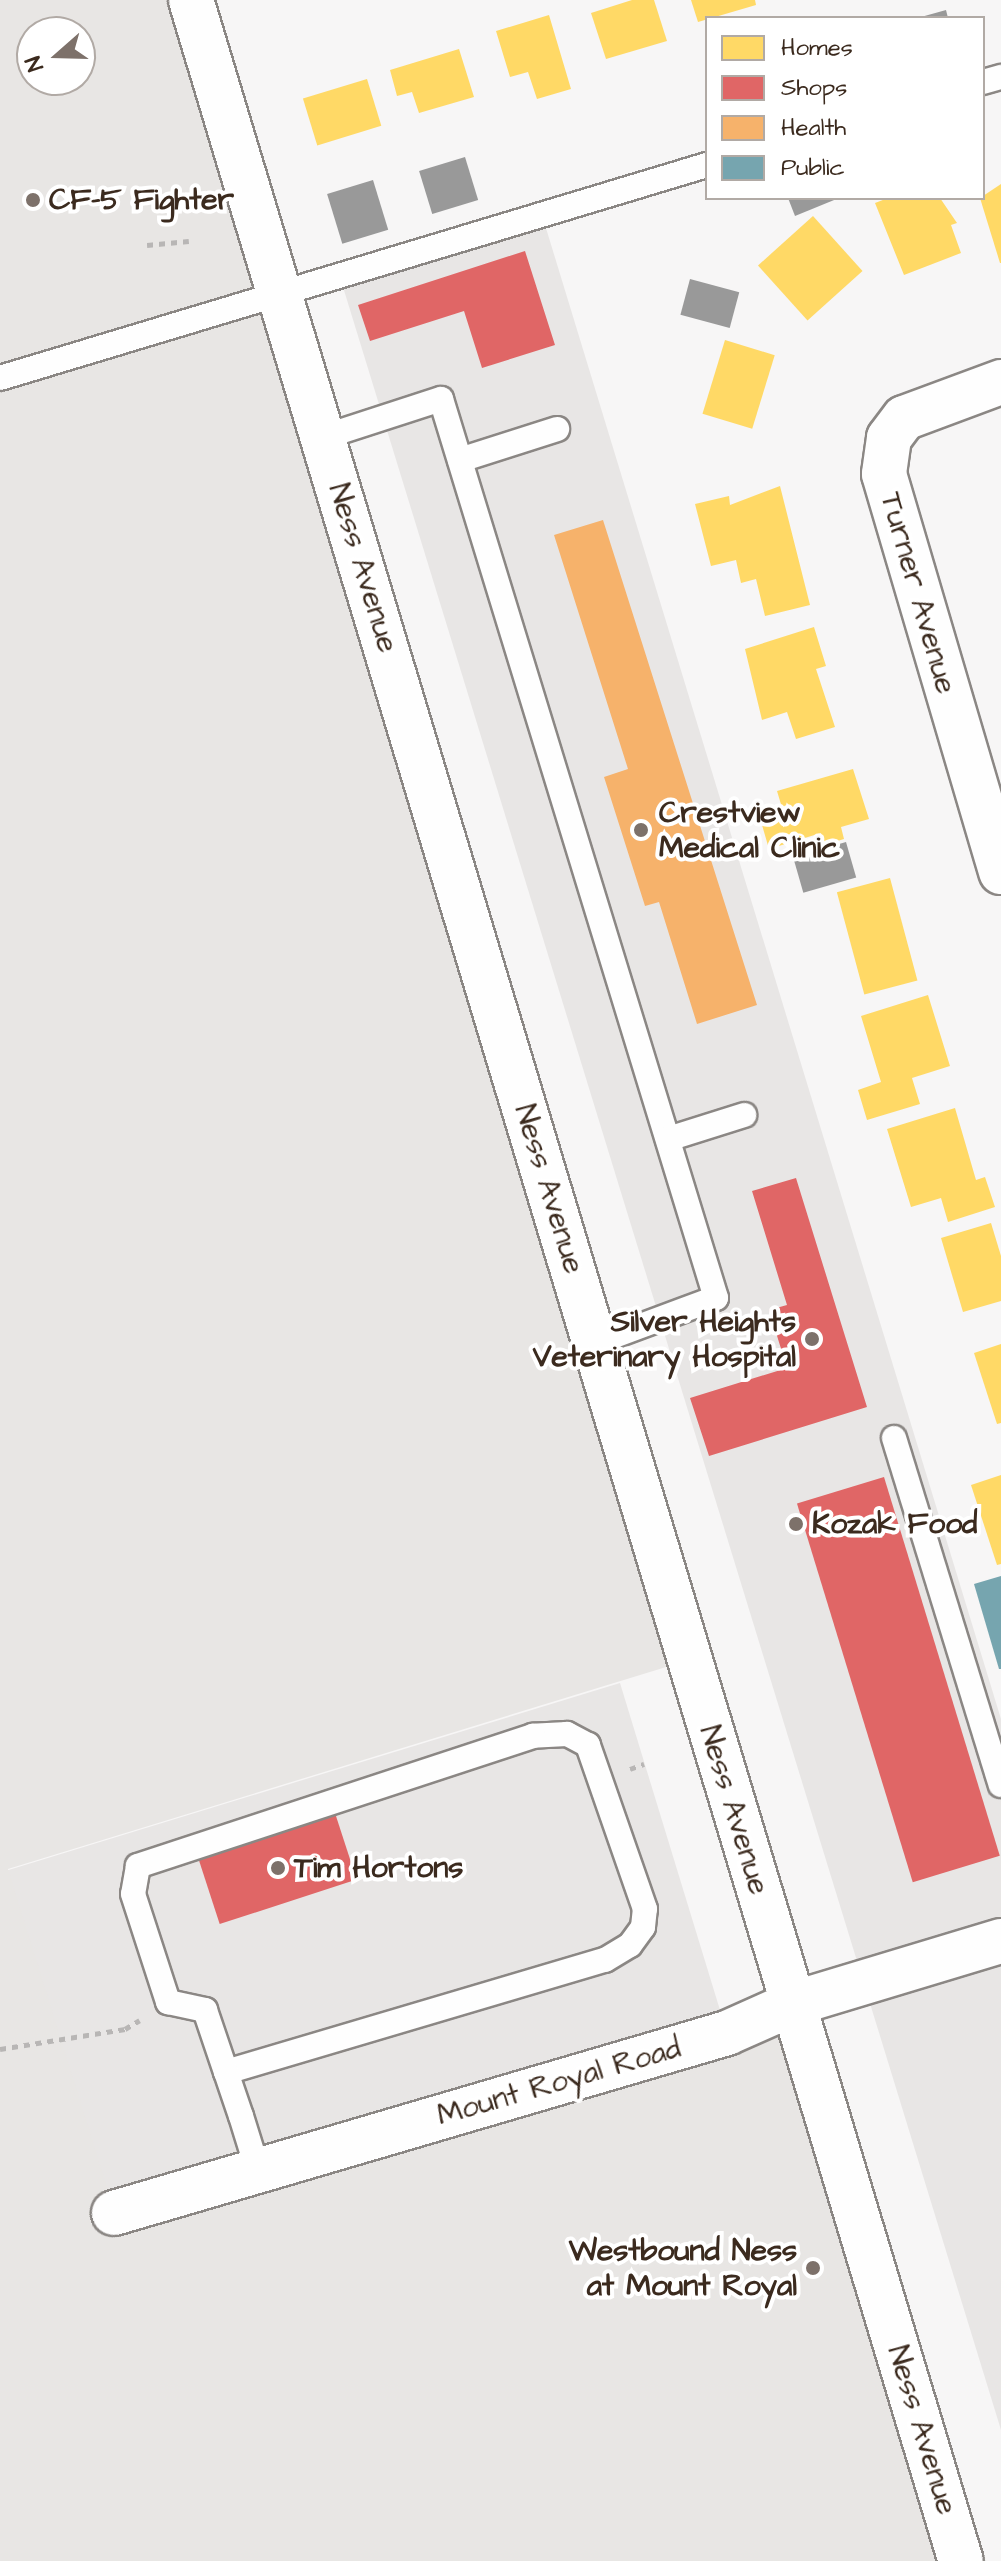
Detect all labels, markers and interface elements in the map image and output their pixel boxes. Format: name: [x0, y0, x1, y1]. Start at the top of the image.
north arrow: [16, 16, 96, 96]
legend: [705, 16, 985, 200]
text: Homes: [781, 31, 853, 65]
text: N: [18, 52, 52, 75]
text: Shops: [781, 71, 847, 105]
text: Health: [781, 111, 846, 145]
text: Public: [781, 151, 845, 185]
place label: CF-5 Fighter: [49, 182, 234, 218]
marker: CF-5 Fighter: [24, 191, 42, 209]
street label: Ness Avenue: [320, 479, 406, 657]
street label: Turner Avenue: [872, 488, 964, 698]
place label: Crestview Medical Clinic: [659, 795, 840, 866]
marker: Crestview Medical Clinic: [630, 819, 652, 841]
street label: Ness Avenue: [506, 1100, 592, 1278]
place label: Silver Heights Veterinary Hospital: [533, 1304, 796, 1374]
marker: Silver Heights Veterinary Hospital: [803, 1330, 821, 1348]
place label: Kozak Food: [812, 1506, 977, 1542]
marker: Kozak Food: [787, 1515, 805, 1533]
street label: Ness Avenue: [691, 1721, 777, 1899]
place label: Tim Hortons: [294, 1850, 463, 1886]
marker: Tim Hortons: [269, 1859, 287, 1877]
street label: Mount Royal Road: [433, 2030, 685, 2134]
place label: Westbound Ness at Mount Royal: [569, 2233, 797, 2304]
marker: Westbound Ness at Mount Royal: [804, 2259, 822, 2277]
street label: Ness Avenue: [879, 2341, 965, 2519]

